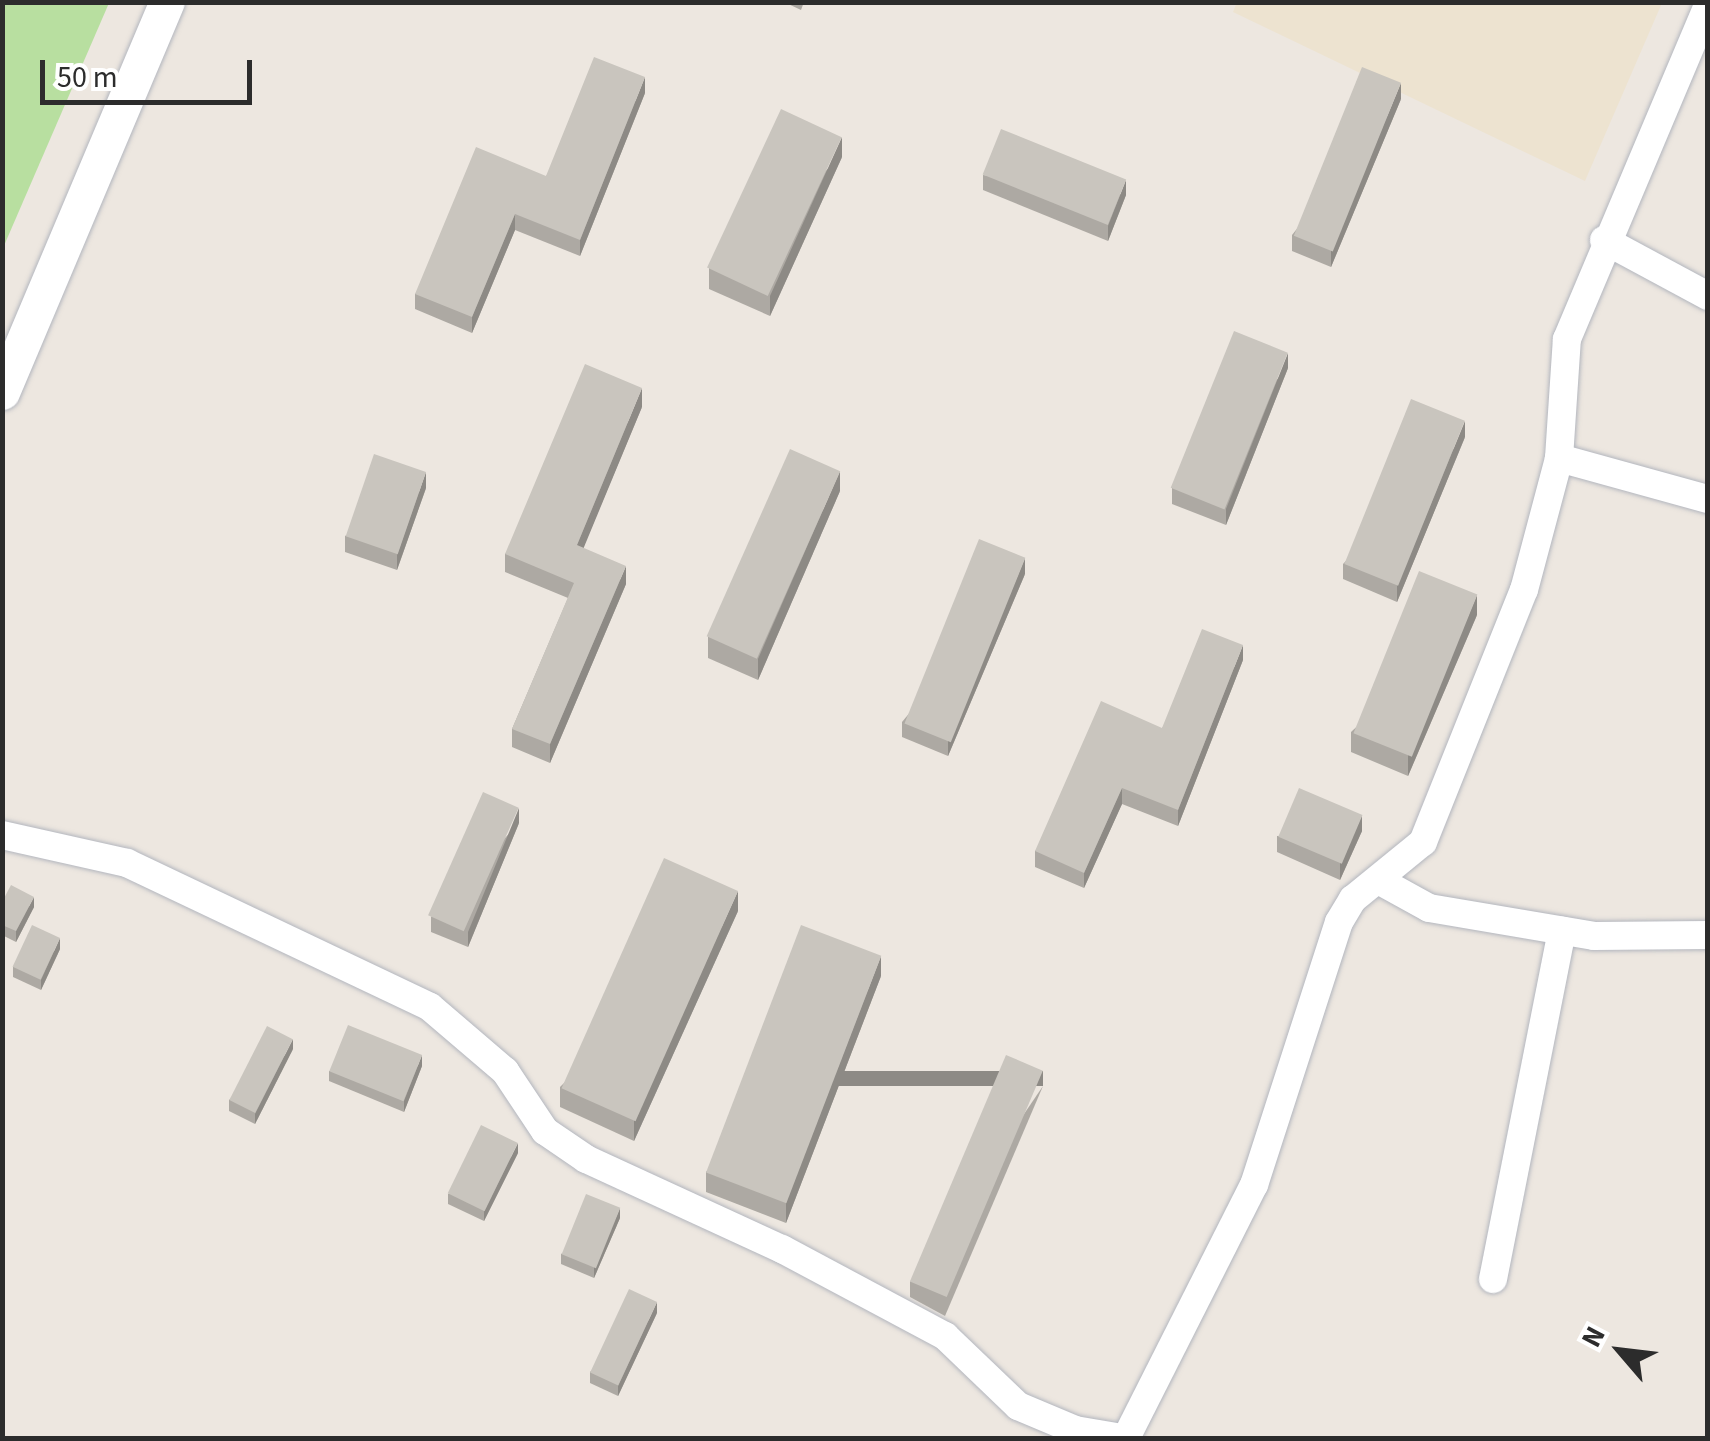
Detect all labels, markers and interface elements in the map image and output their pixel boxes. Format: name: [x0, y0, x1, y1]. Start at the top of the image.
scale bar: [45, 40, 258, 102]
text: 50 m: [57, 56, 118, 99]
north arrow: [1570, 1301, 1670, 1401]
text: N: [1571, 1319, 1616, 1355]

